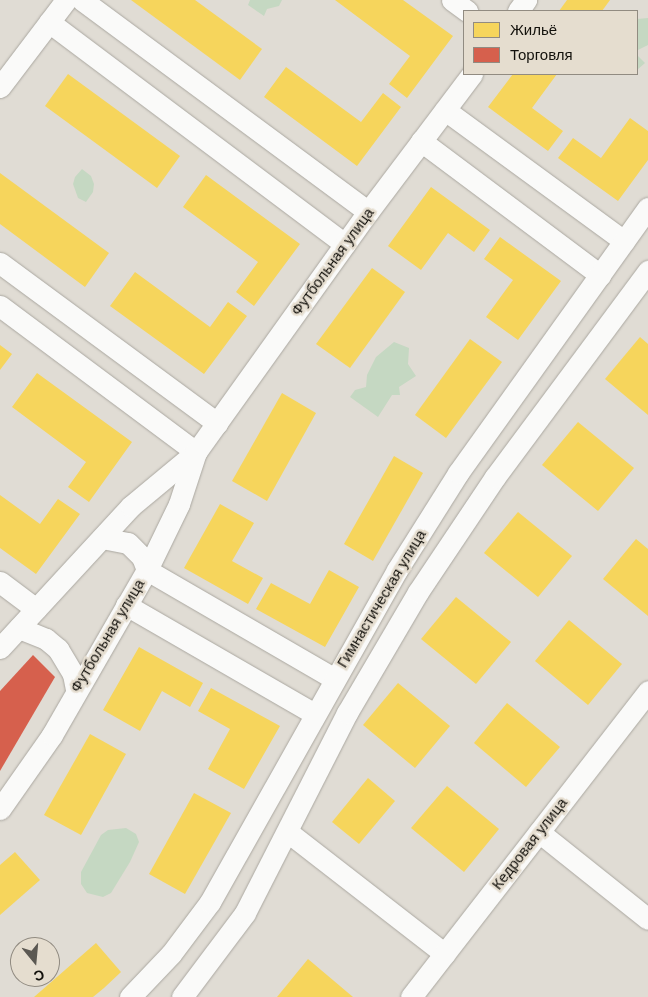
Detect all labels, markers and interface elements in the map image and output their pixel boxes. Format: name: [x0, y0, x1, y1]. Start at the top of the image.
legend: [463, 10, 638, 75]
text: Жильё: [510, 20, 557, 40]
text: Торговля: [510, 45, 573, 65]
street label: Футбольная улица: [288, 205, 378, 319]
street label: Гимнастическая улица: [334, 527, 430, 671]
street label: Футбольная улица: [67, 576, 149, 696]
street label: Кедровая улица: [489, 794, 571, 894]
north arrow: [10, 937, 60, 987]
text: С: [32, 965, 47, 985]

